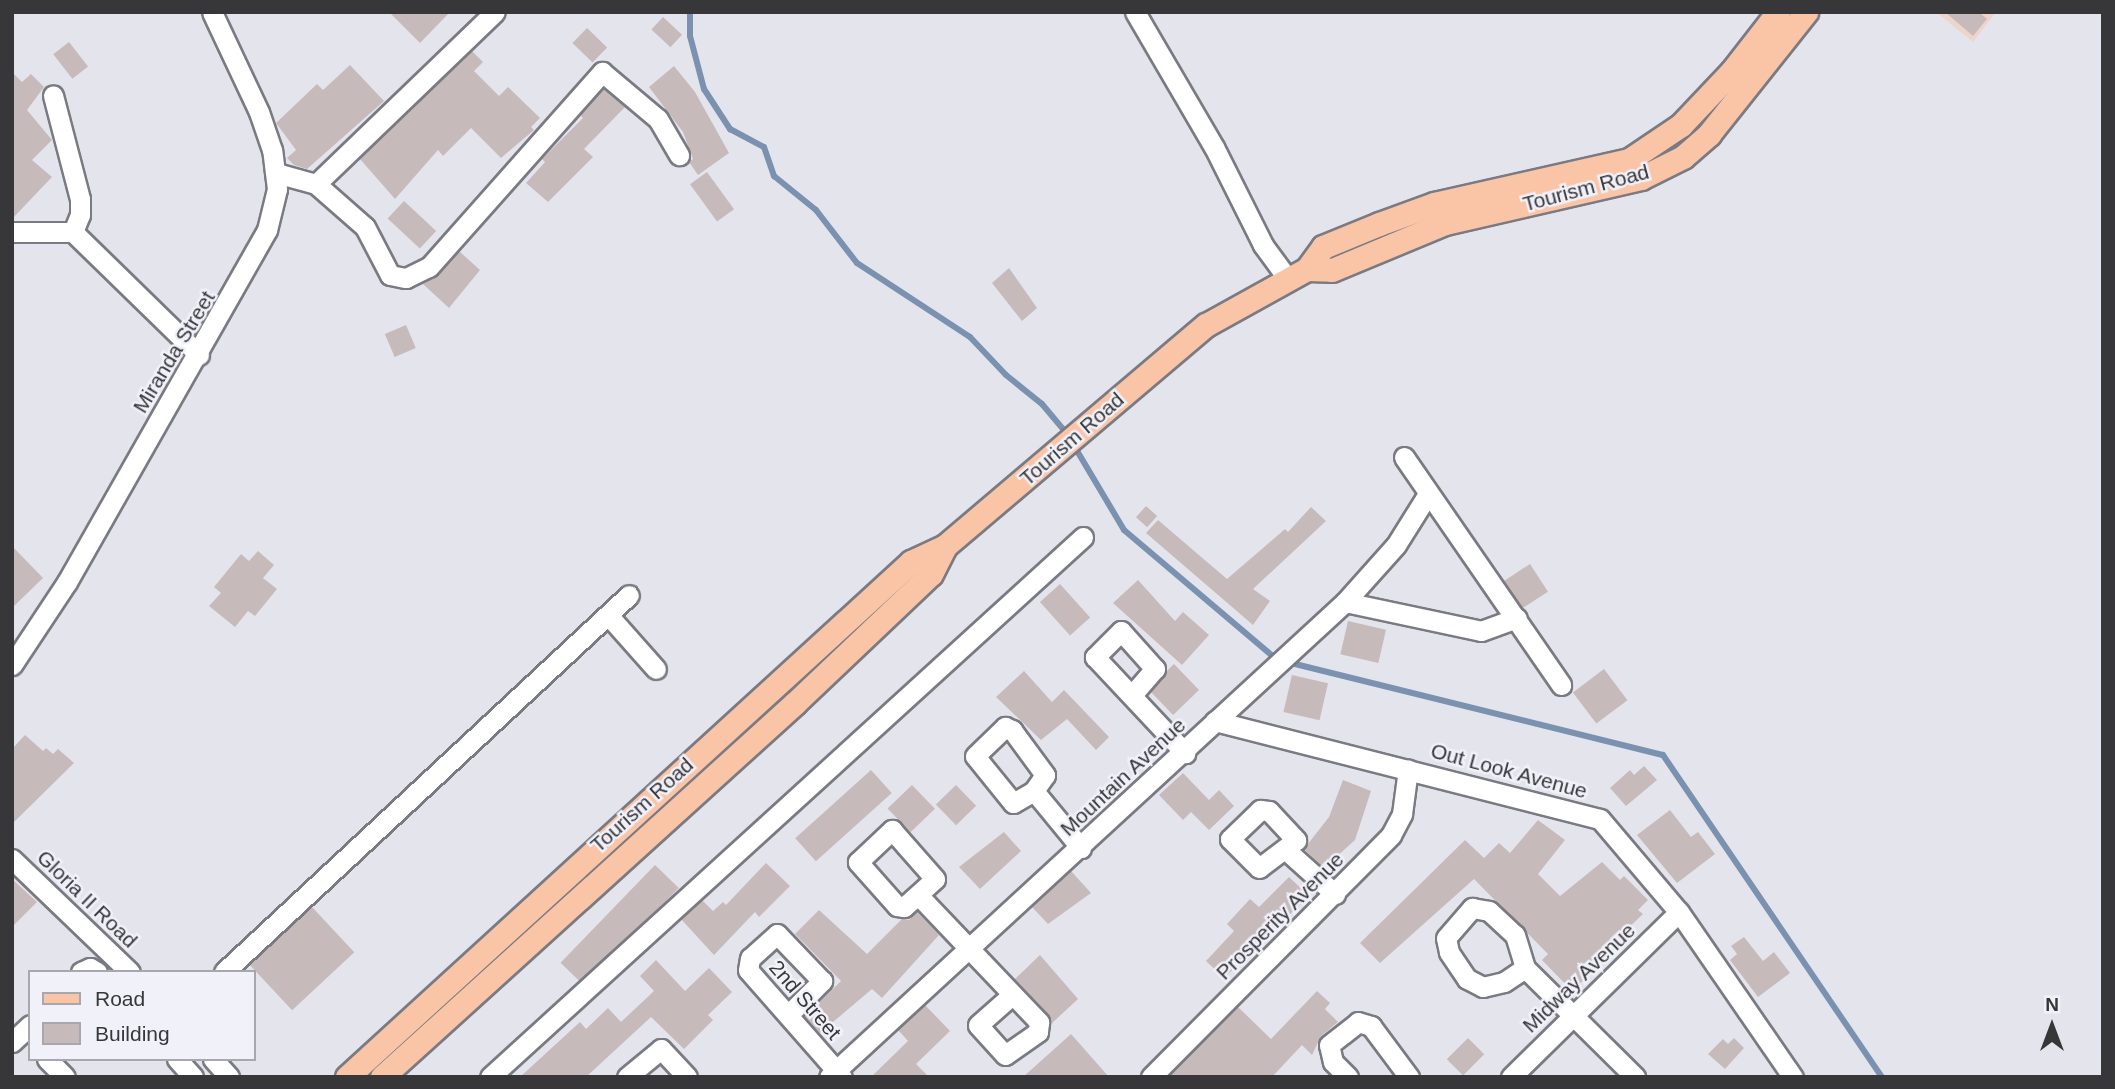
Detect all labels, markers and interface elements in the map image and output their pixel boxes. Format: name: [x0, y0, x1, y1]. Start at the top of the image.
street label: Tourism Road: [1520, 159, 1652, 217]
street label: Miranda Street: [128, 286, 220, 418]
street label: Tourism Road: [1015, 387, 1129, 491]
street label: Mountain Avenue: [1055, 712, 1191, 842]
street label: Out Look Avenue: [1428, 738, 1590, 804]
street label: Tourism Road: [585, 752, 699, 858]
street label: Gloria II Road: [32, 845, 142, 953]
street label: Prosperity Avenue: [1211, 847, 1349, 985]
street label: Midway Avenue: [1517, 918, 1641, 1038]
street label: 2nd Street: [764, 955, 846, 1045]
legend: [28, 970, 256, 1061]
text: Road: [95, 987, 145, 1010]
north arrow: [2017, 991, 2087, 1061]
text: N: [2045, 994, 2059, 1015]
text: Building: [95, 1022, 170, 1045]

